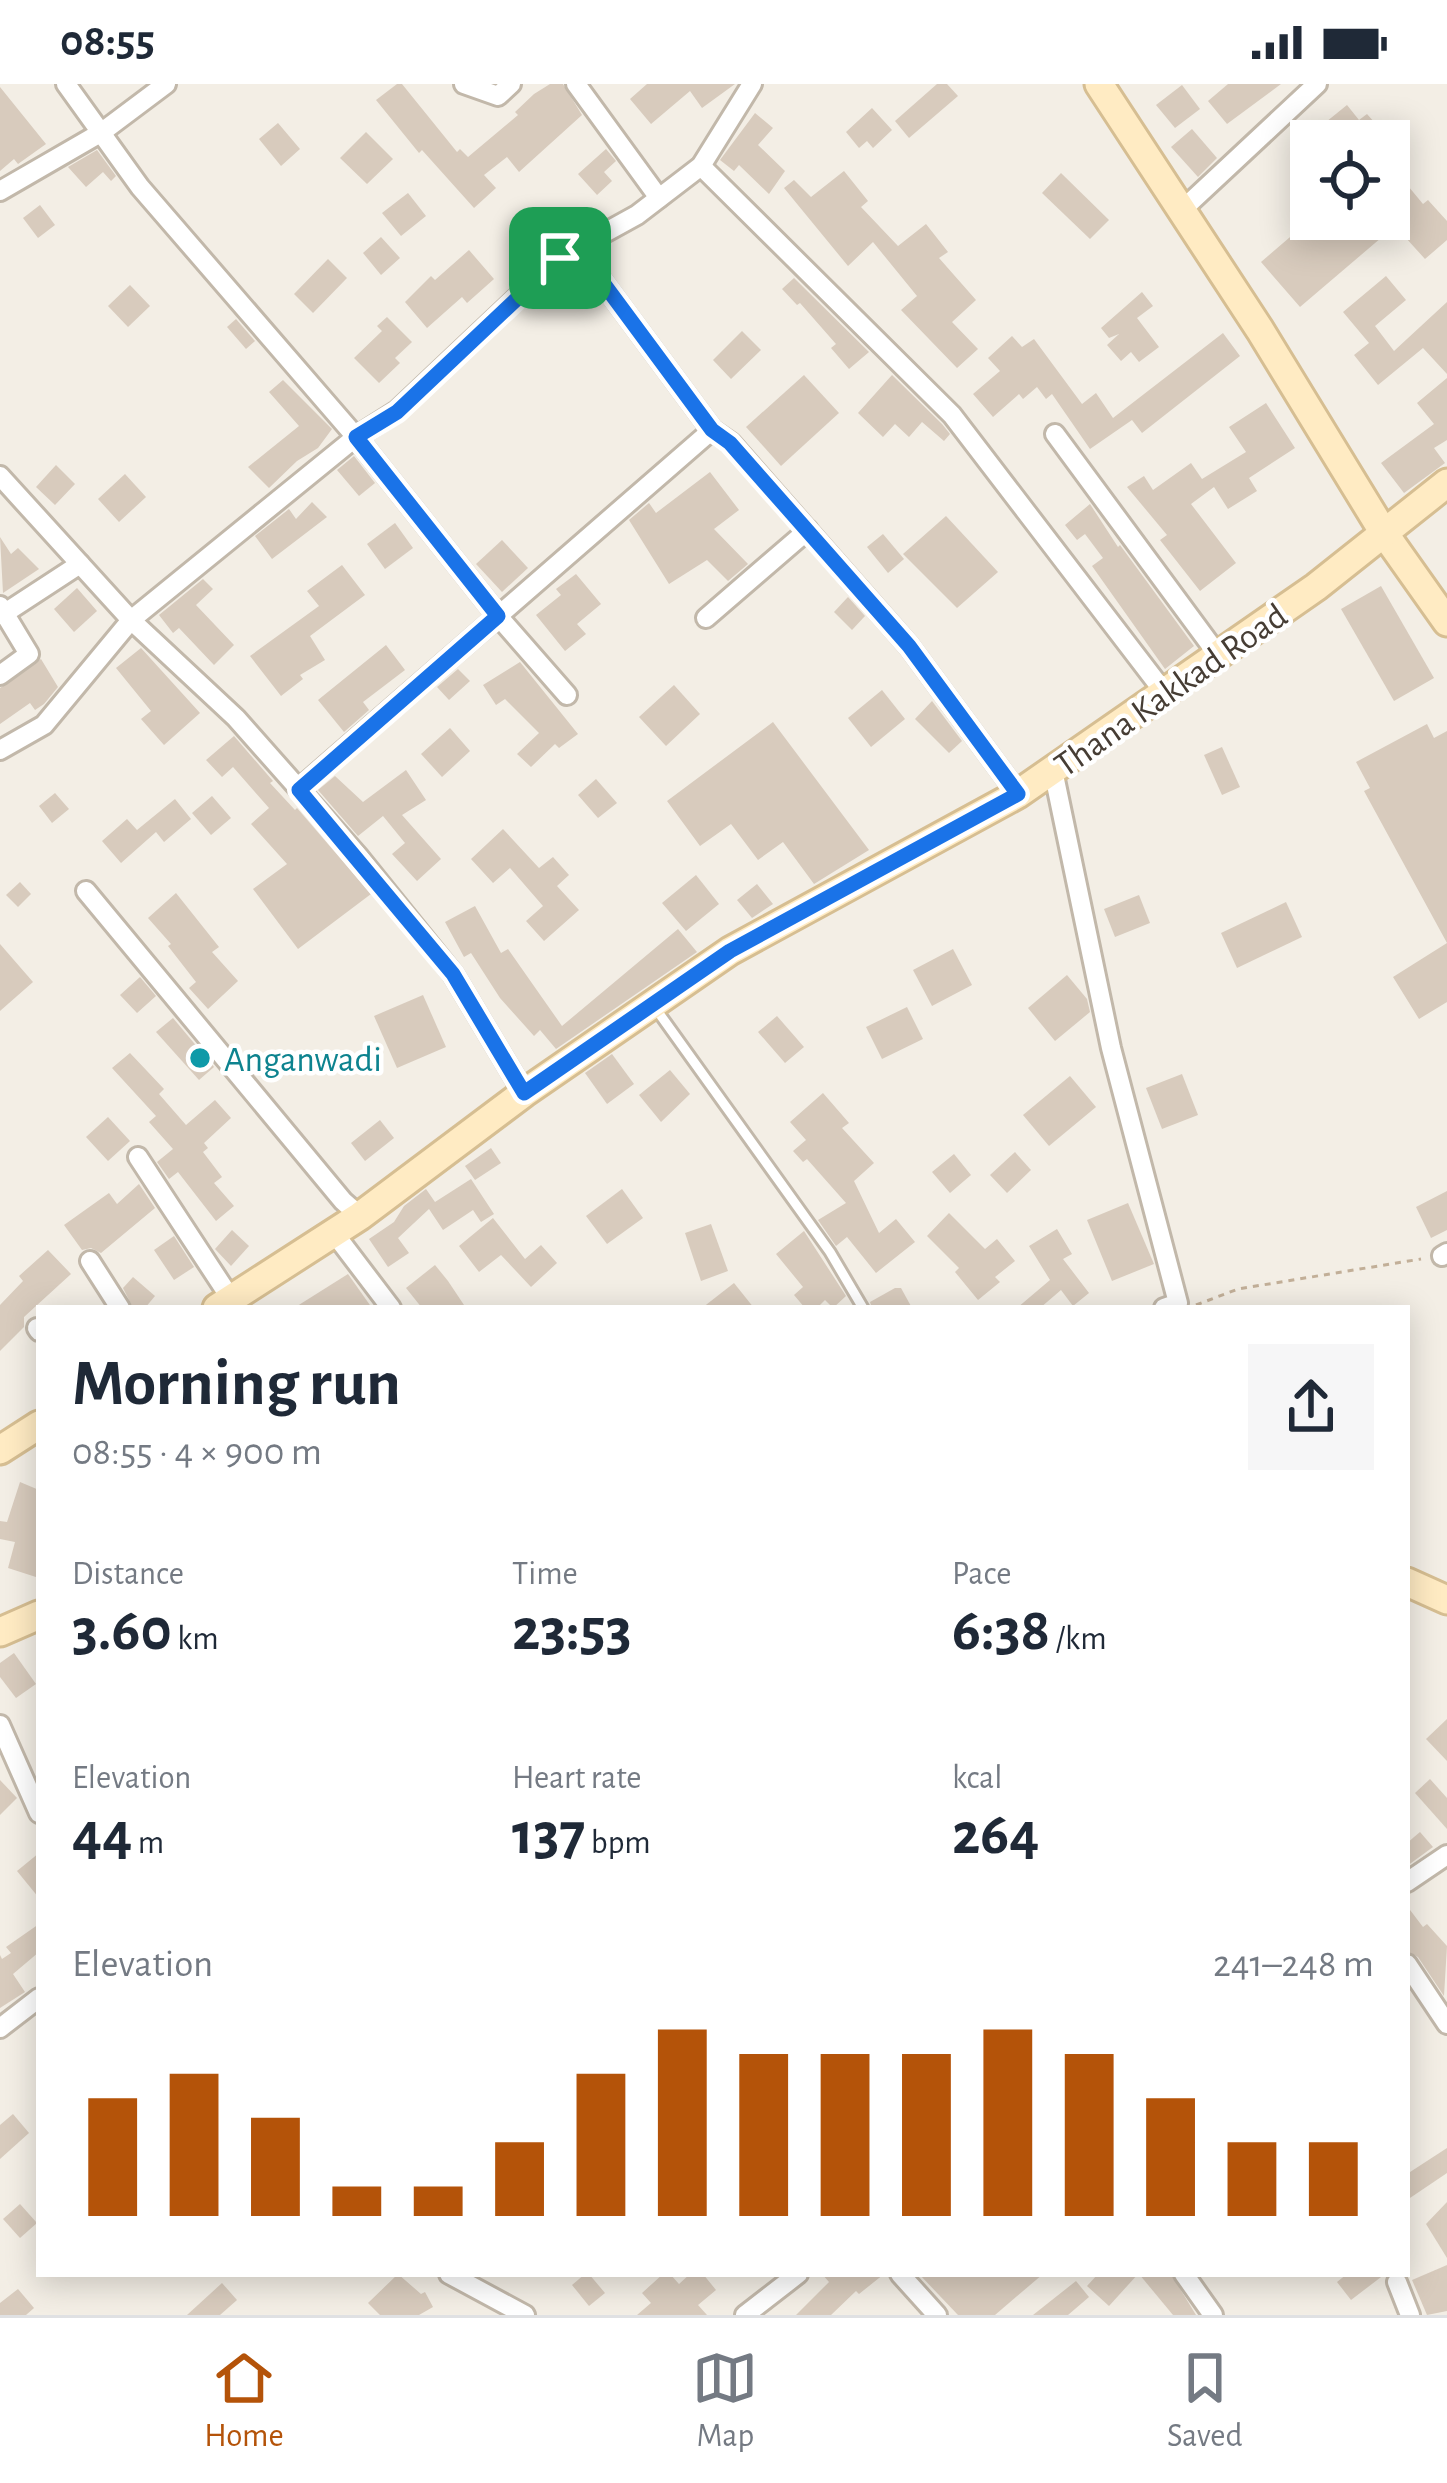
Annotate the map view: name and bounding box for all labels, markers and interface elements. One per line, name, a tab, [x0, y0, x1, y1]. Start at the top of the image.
text: 08:55	[60, 19, 155, 64]
map controls	[1290, 120, 1410, 240]
button: locate	[1290, 120, 1410, 240]
pin	[509, 207, 611, 309]
icon: arrive	[527, 225, 593, 291]
street label: Thana Kakkad Road	[1048, 597, 1294, 784]
place label: Anganwadi	[224, 1042, 382, 1078]
marker: Anganwadi	[187, 1045, 213, 1071]
button: share	[1248, 1344, 1374, 1470]
text: Morning run	[72, 1351, 401, 1417]
text: 08:55 · 4 × 900 m	[72, 1433, 322, 1472]
text: Distance	[72, 1558, 184, 1591]
text: Time	[512, 1558, 578, 1591]
text: Pace	[952, 1558, 1011, 1591]
text: 3.60	[72, 1601, 172, 1661]
text: 23:53	[512, 1601, 632, 1661]
text: 6:38	[952, 1601, 1050, 1661]
text: km	[172, 1623, 219, 1656]
text: /km	[1050, 1623, 1107, 1656]
text: Elevation	[72, 1762, 191, 1795]
text: Heart rate	[512, 1762, 642, 1795]
text: kcal	[952, 1762, 1002, 1795]
text: 44	[72, 1805, 132, 1865]
text: 137	[512, 1805, 585, 1865]
text: 264	[952, 1805, 1039, 1865]
text: m	[132, 1827, 164, 1860]
text: bpm	[585, 1827, 651, 1860]
text: Elevation	[72, 1945, 213, 1984]
text: 241–248 m	[1213, 1945, 1374, 1984]
tab: Home	[204, 2345, 284, 2457]
tab: Map	[692, 2345, 758, 2457]
tab: Saved	[1167, 2345, 1243, 2457]

